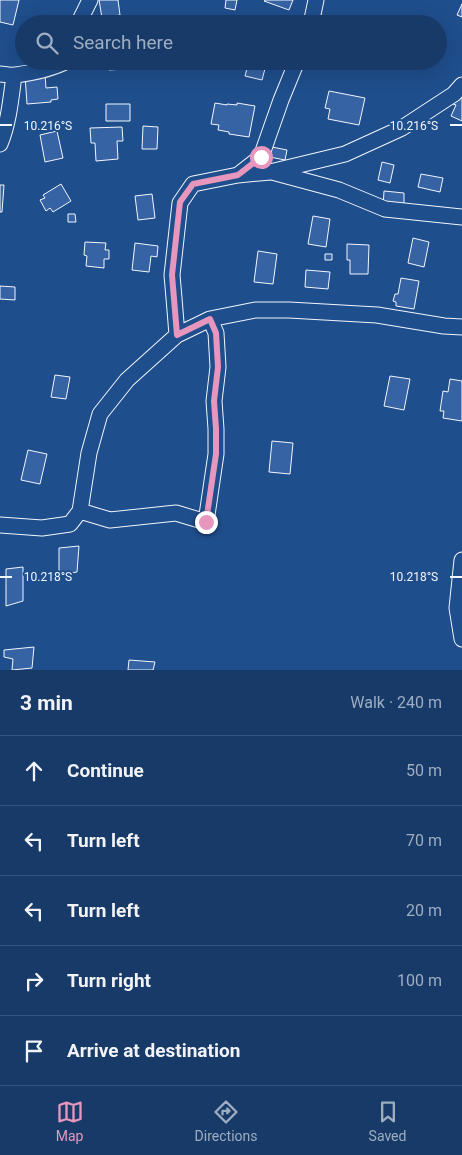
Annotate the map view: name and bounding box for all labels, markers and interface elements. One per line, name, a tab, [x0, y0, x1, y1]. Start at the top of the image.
search box	[15, 15, 447, 70]
icon: search	[33, 29, 61, 57]
text: Search here	[73, 31, 173, 54]
text: 10.216°S	[24, 119, 72, 133]
text: 10.216°S	[390, 119, 438, 133]
route start	[250, 146, 273, 169]
route end	[195, 511, 218, 534]
text: 10.218°S	[24, 570, 72, 584]
text: 10.218°S	[390, 570, 438, 584]
text: 3 min	[20, 691, 73, 715]
text: Walk · 240 m	[350, 693, 442, 712]
icon: ahead	[20, 757, 48, 785]
text: Continue	[67, 759, 144, 782]
text: 50 m	[406, 761, 442, 780]
icon: left	[20, 827, 48, 855]
text: Turn left	[67, 829, 140, 852]
text: 70 m	[406, 831, 442, 850]
icon: left	[20, 897, 48, 925]
text: Turn left	[67, 899, 140, 922]
text: 20 m	[406, 901, 442, 920]
icon: right	[20, 967, 48, 995]
text: Turn right	[67, 969, 151, 992]
text: 100 m	[397, 971, 442, 990]
icon: arrive	[20, 1037, 48, 1065]
text: Arrive at destination	[67, 1039, 240, 1062]
tab: Map	[56, 1098, 84, 1144]
tab: Directions	[195, 1098, 258, 1144]
tab: Saved	[369, 1098, 406, 1144]

